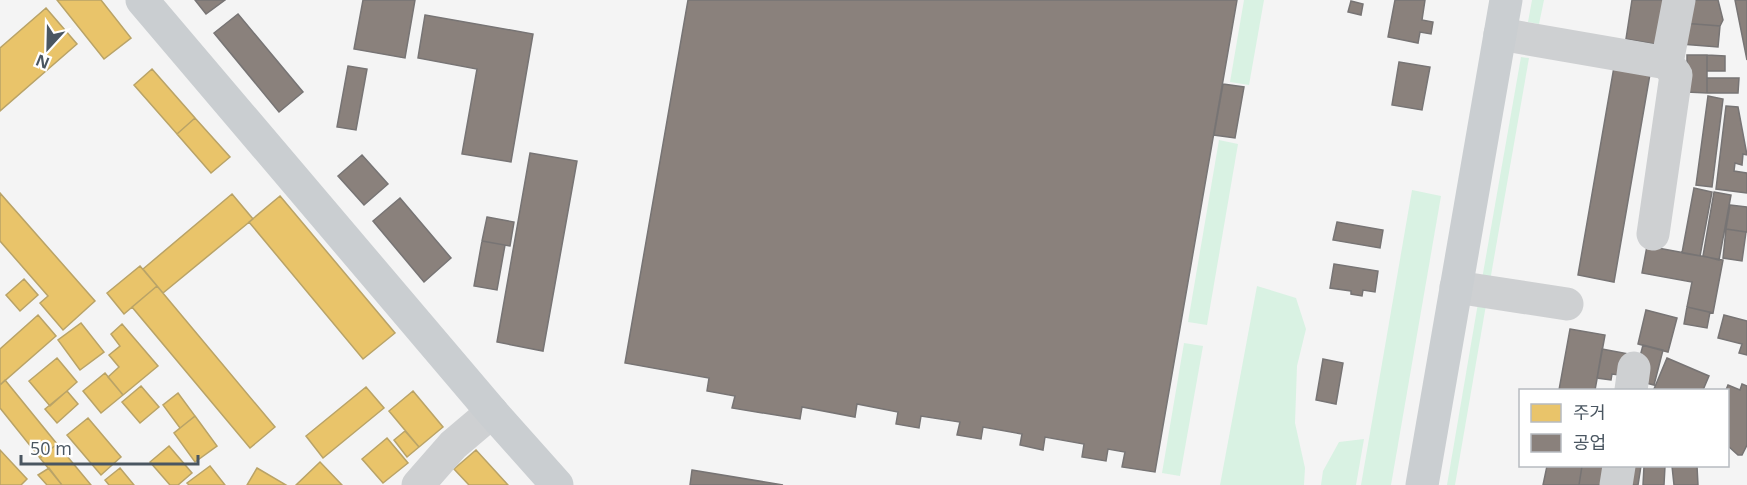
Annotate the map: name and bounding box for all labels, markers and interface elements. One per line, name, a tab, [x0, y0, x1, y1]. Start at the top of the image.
north arrow	[18, 18, 78, 78]
text: N	[32, 49, 53, 75]
legend	[1519, 389, 1729, 467]
text: 주거	[1573, 400, 1606, 424]
scale bar	[21, 428, 198, 466]
text: 공업	[1573, 430, 1606, 454]
text: 50 m	[30, 436, 72, 460]

